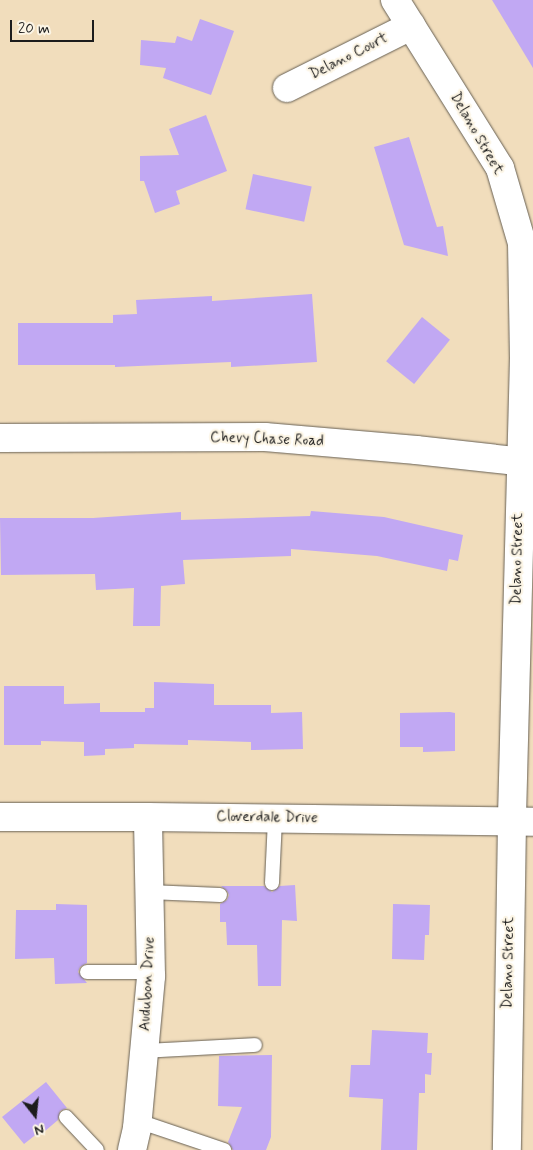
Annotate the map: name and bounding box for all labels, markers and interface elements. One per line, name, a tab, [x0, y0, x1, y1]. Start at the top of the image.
scale bar	[12, 10, 96, 42]
text: 20 m	[18, 19, 50, 39]
street label: Delano Court	[307, 30, 391, 84]
street label: Delano Street	[445, 90, 507, 178]
street label: Chevy Chase Road	[209, 429, 325, 451]
street label: Delano Street	[508, 513, 528, 605]
street label: Cloverdale Drive	[216, 808, 318, 828]
street label: Delano Street	[499, 917, 519, 1009]
street label: Audubon Drive	[137, 936, 159, 1032]
north arrow	[10, 1090, 60, 1140]
text: N	[32, 1119, 46, 1139]

